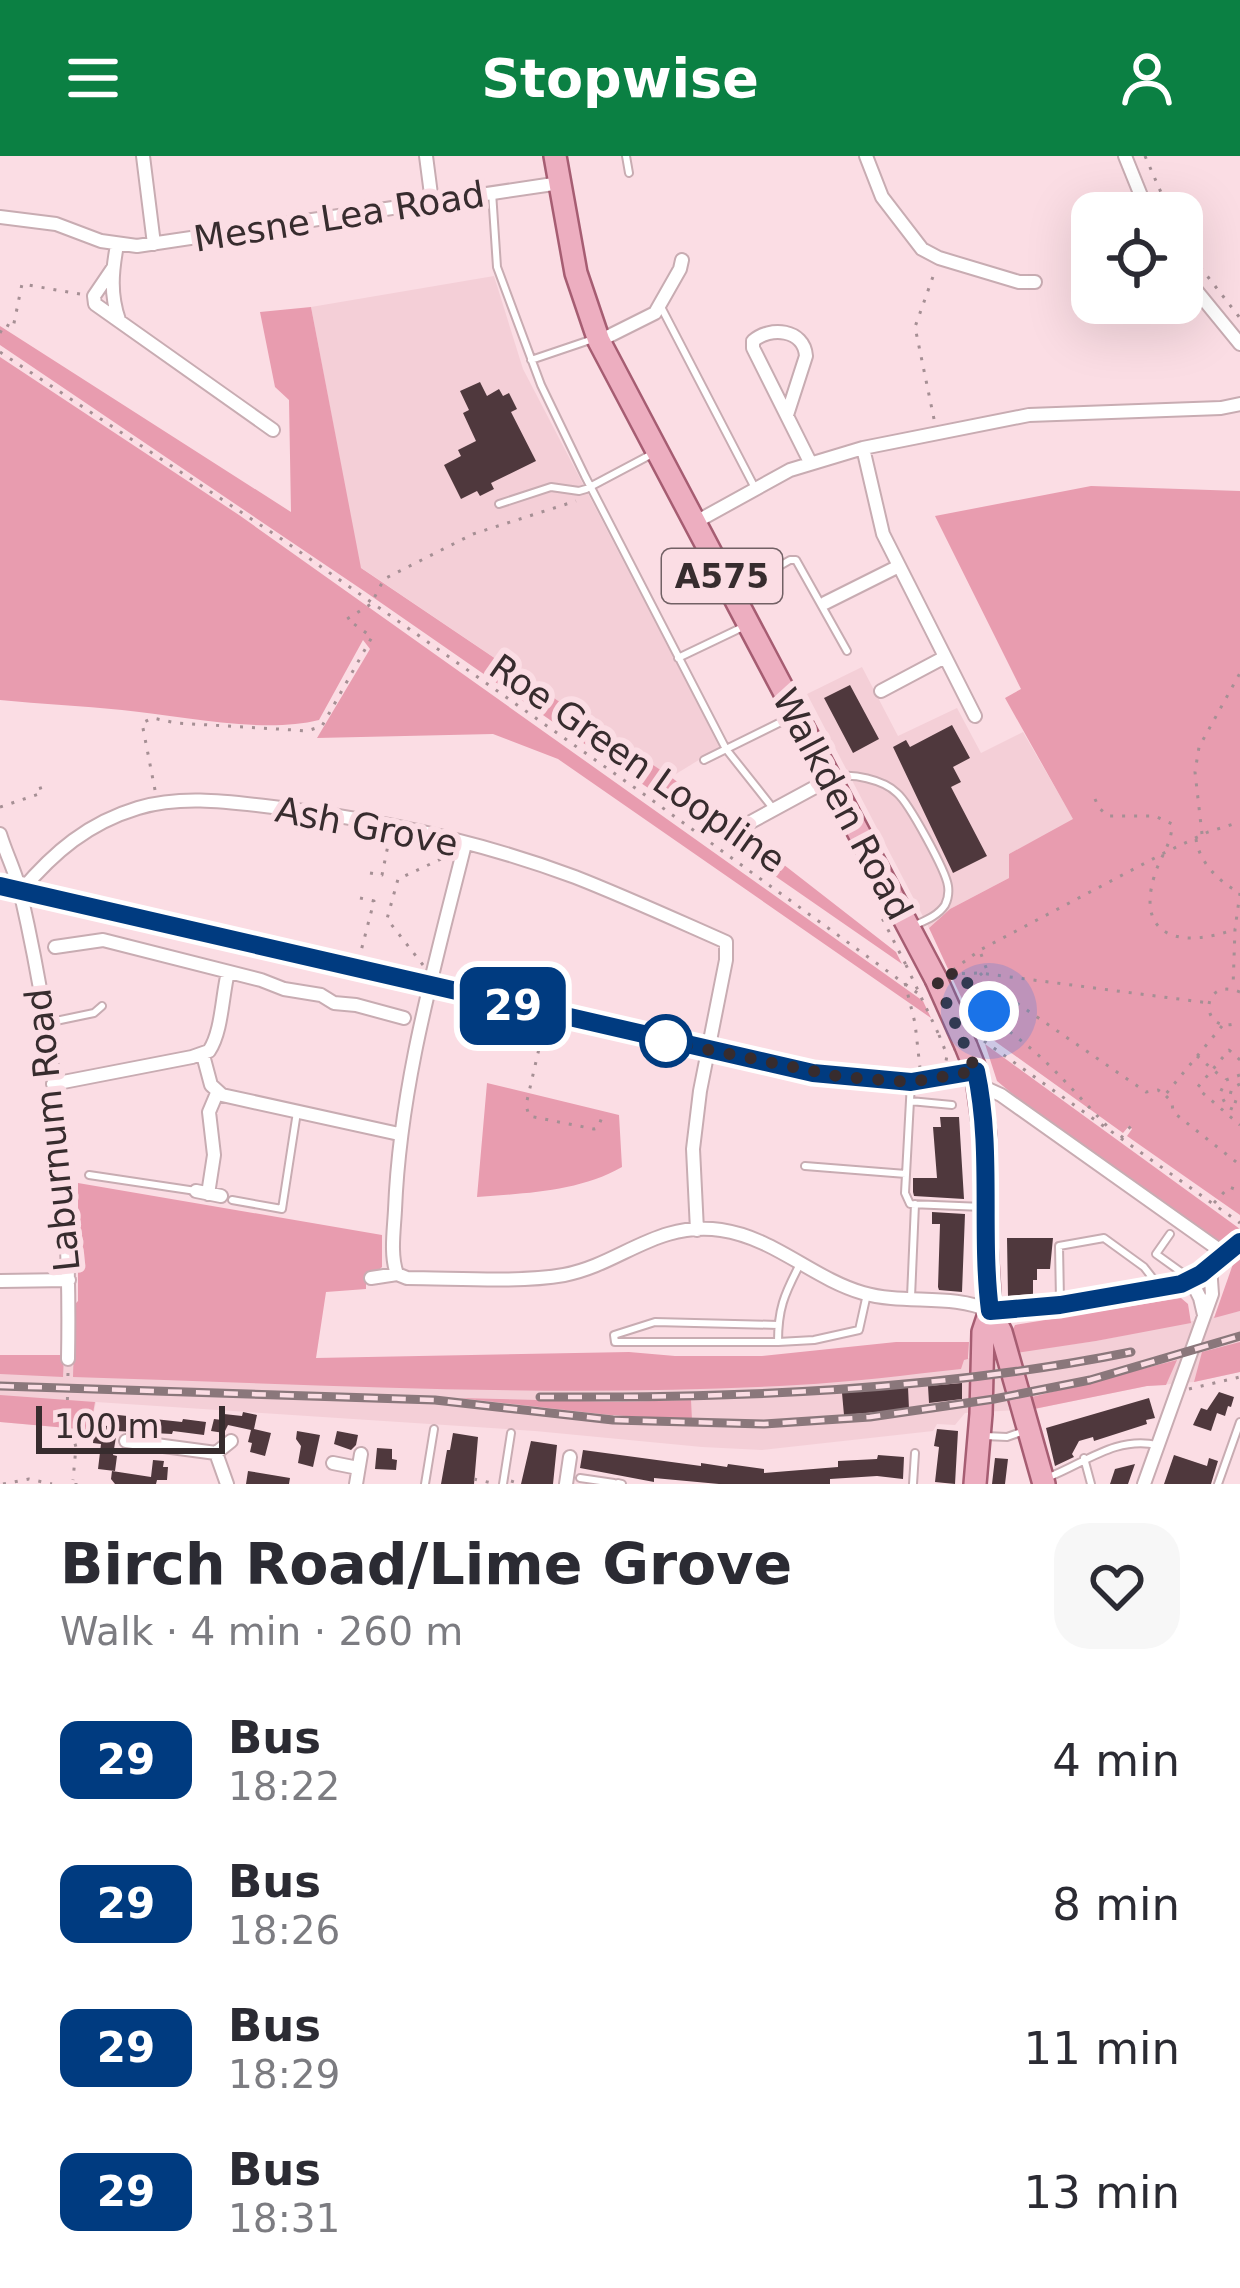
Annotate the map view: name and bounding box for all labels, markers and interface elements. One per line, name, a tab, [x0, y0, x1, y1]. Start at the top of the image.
icon: menu	[60, 45, 126, 111]
icon: person	[1114, 45, 1180, 111]
text: Stopwise	[481, 47, 759, 110]
street label: Mesne Lea Road	[191, 173, 487, 260]
map controls	[1071, 192, 1203, 324]
button: locate	[1071, 192, 1203, 324]
road number: A575	[662, 549, 782, 603]
street label: Roe Green Loopline	[482, 646, 793, 881]
street label: Walkden Road	[764, 682, 921, 927]
street label: Ash Grove	[272, 789, 462, 864]
line badge: 29	[459, 967, 567, 1045]
text: 29	[484, 981, 542, 1030]
your location	[959, 981, 1019, 1041]
street label: Laburnum Road	[17, 986, 88, 1274]
unlabelled marker	[641, 1016, 691, 1066]
scale bar	[36, 1400, 225, 1453]
text: 100 m	[54, 1407, 160, 1446]
button: heart	[1054, 1523, 1180, 1649]
text: Birch Road/Lime Grove	[60, 1531, 792, 1597]
text: Walk · 4 min · 260 m	[60, 1609, 463, 1654]
text: Bus	[228, 1711, 321, 1764]
text: 4 min	[1052, 1734, 1180, 1787]
text: 29	[97, 1735, 155, 1784]
text: 18:22	[228, 1764, 340, 1809]
text: Bus	[228, 1855, 321, 1908]
text: 8 min	[1052, 1878, 1180, 1931]
text: 29	[97, 1879, 155, 1928]
text: 18:26	[228, 1908, 340, 1953]
text: Bus	[228, 1999, 321, 2052]
text: 11 min	[1024, 2022, 1180, 2075]
text: 29	[97, 2023, 155, 2072]
text: 18:29	[228, 2052, 340, 2097]
text: Bus	[228, 2143, 321, 2196]
text: 13 min	[1024, 2166, 1180, 2219]
text: 29	[97, 2167, 155, 2216]
text: 18:31	[228, 2196, 340, 2241]

